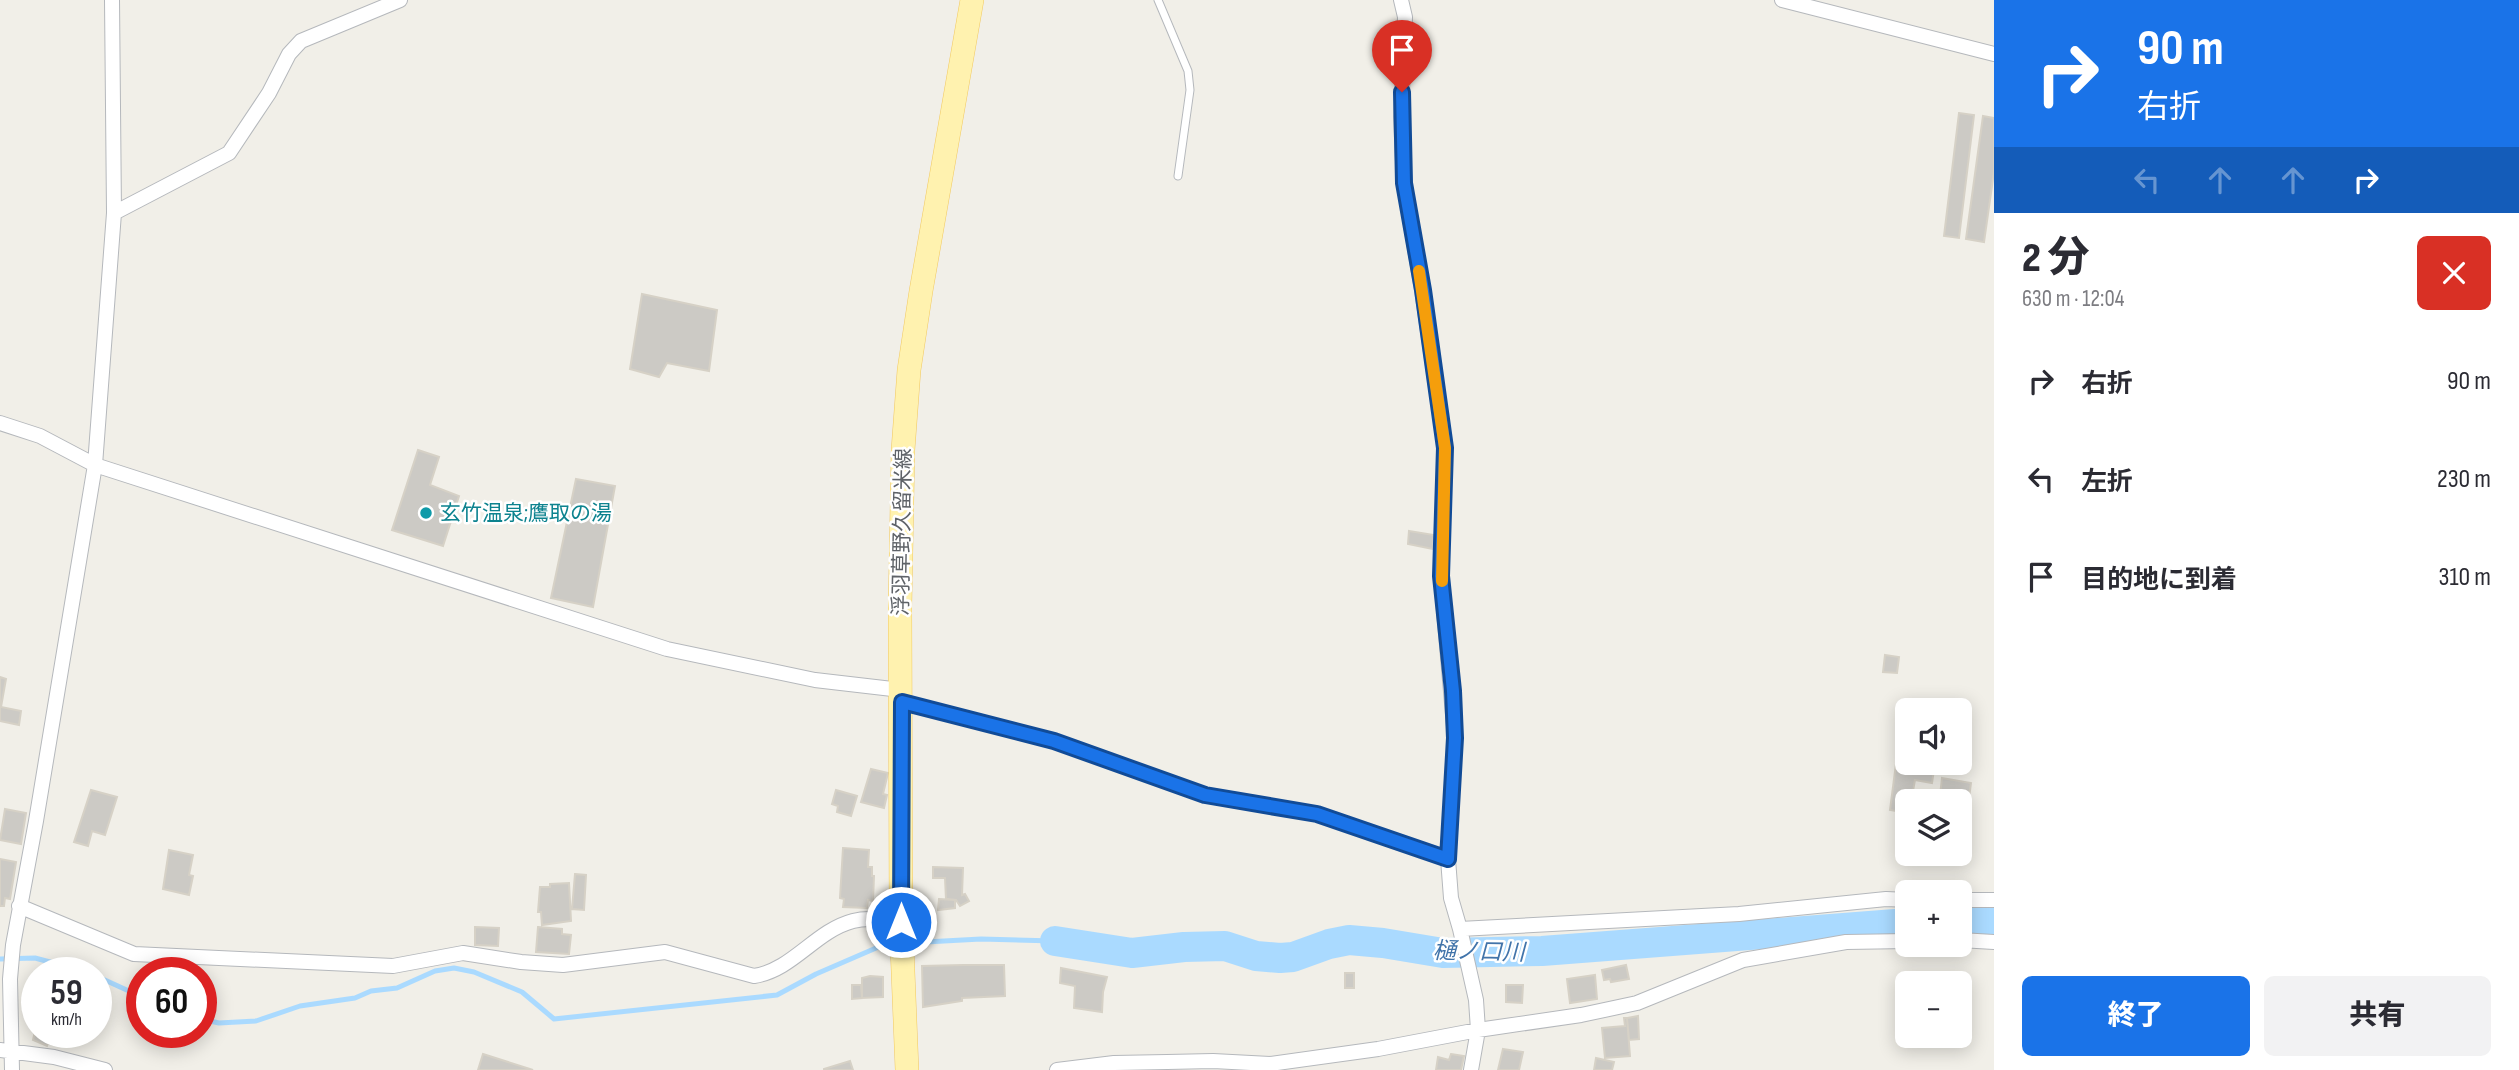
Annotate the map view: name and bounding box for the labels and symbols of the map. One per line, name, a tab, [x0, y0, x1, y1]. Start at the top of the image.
pin	[1372, 20, 1432, 92]
street label: 浮羽草野久留米線	[889, 448, 916, 616]
place label: 玄竹温泉;鷹取の湯	[440, 501, 612, 526]
marker: 玄竹温泉;鷹取の湯	[418, 505, 434, 521]
position arrow	[864, 885, 938, 959]
water label: 樋ノ口川	[1433, 937, 1528, 967]
speed limit sign: 60	[126, 957, 217, 1048]

